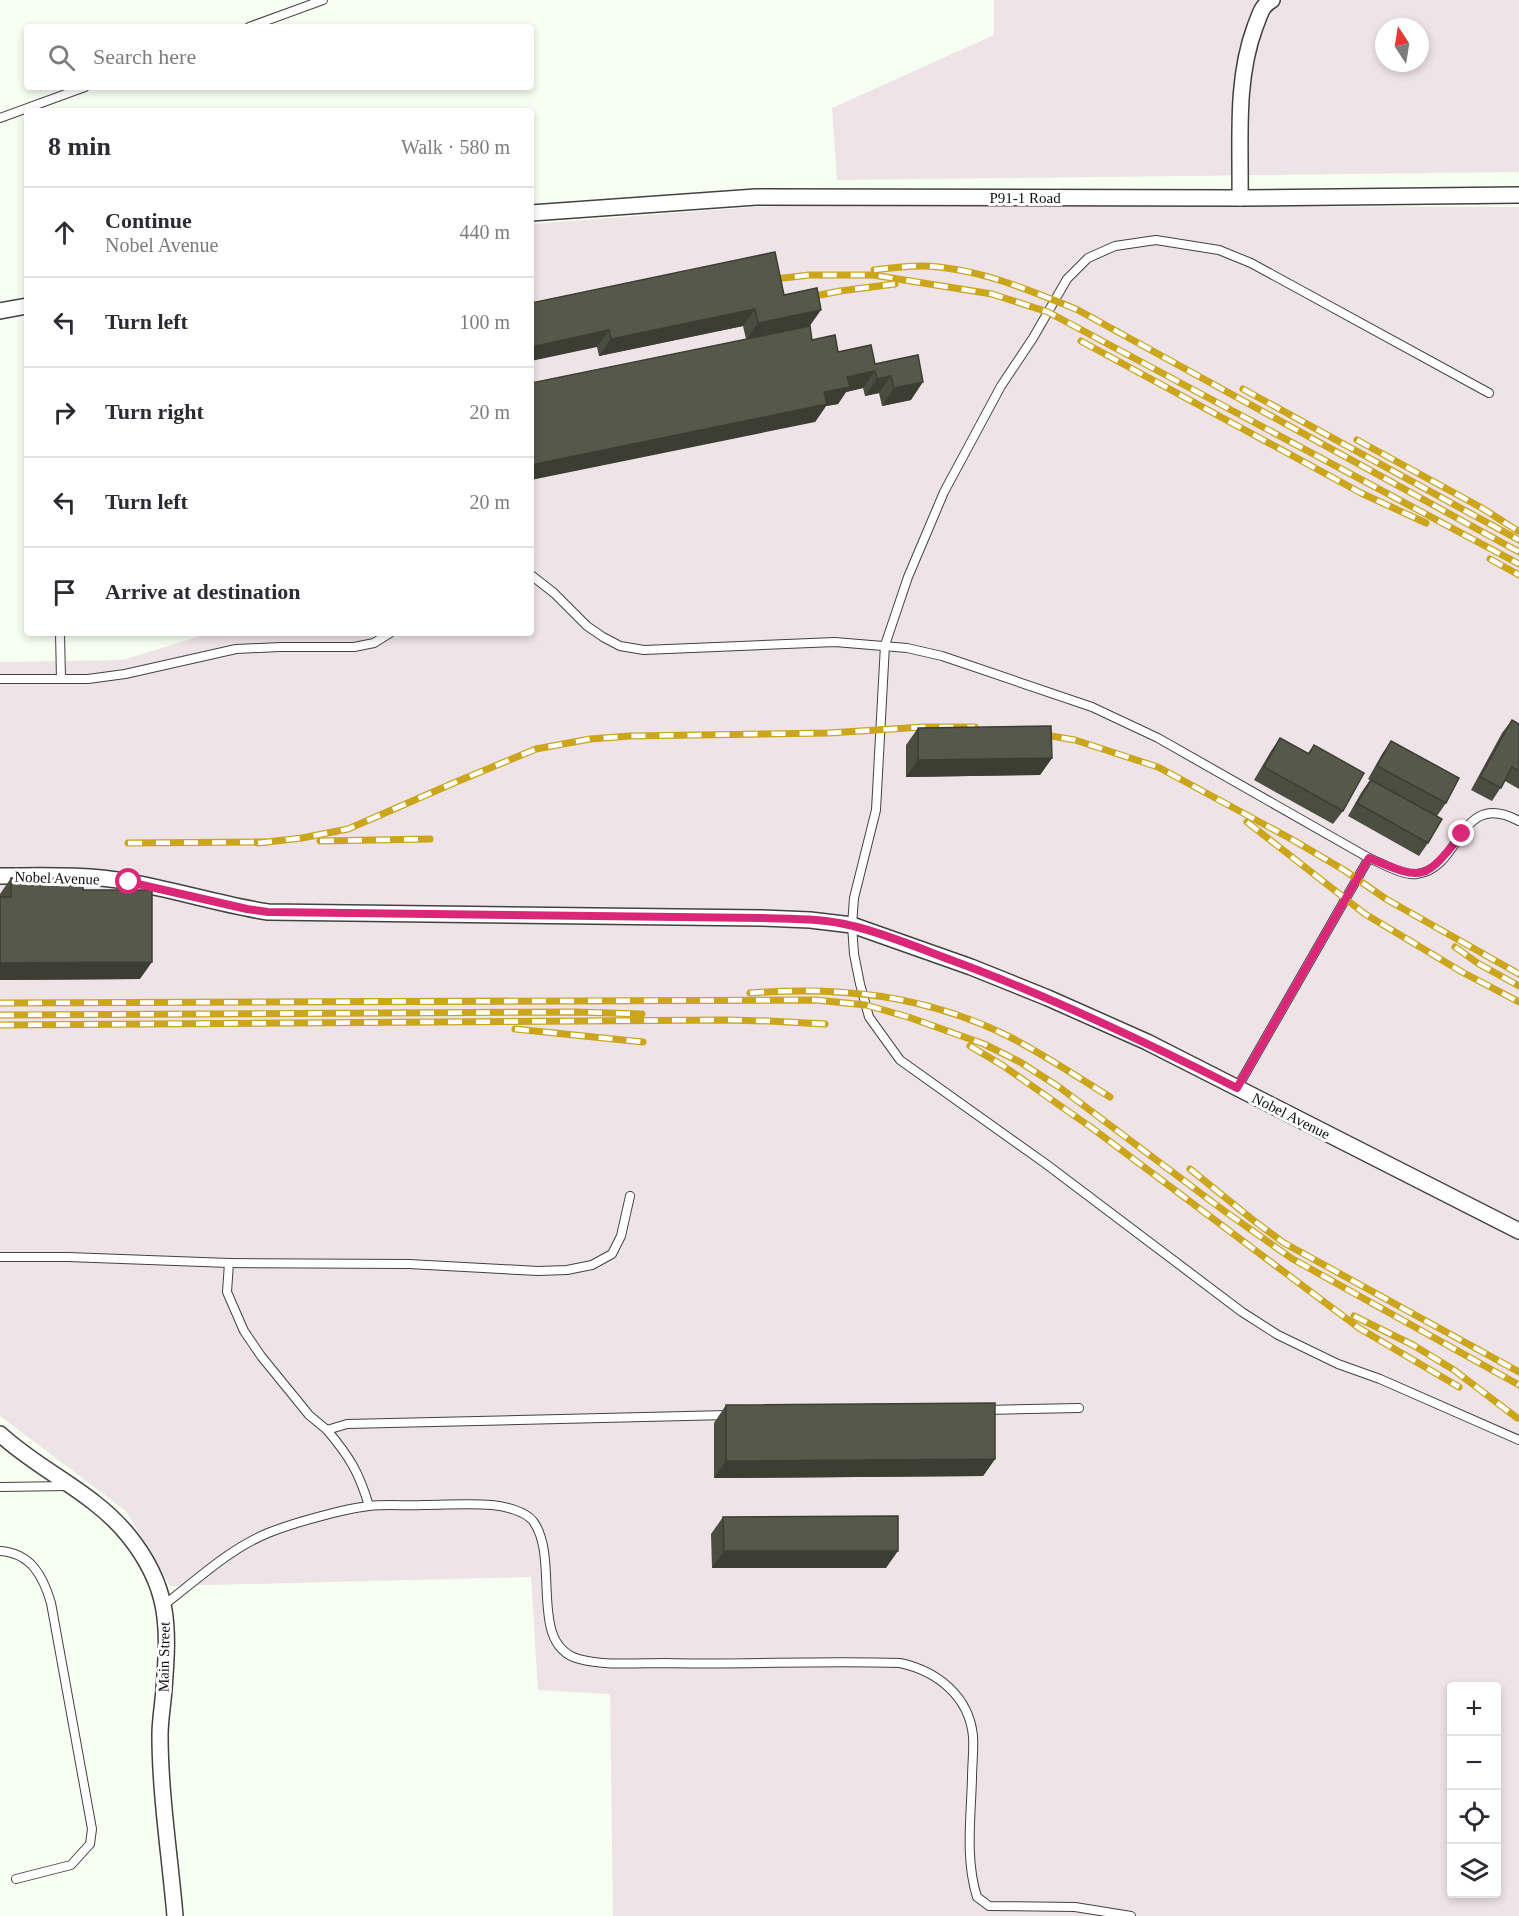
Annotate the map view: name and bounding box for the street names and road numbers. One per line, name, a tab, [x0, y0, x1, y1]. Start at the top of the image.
street label: P91-1 Road	[989, 190, 1061, 206]
street label: Nobel Avenue	[14, 869, 100, 887]
street label: Nobel Avenue	[1249, 1090, 1333, 1143]
street label: Main Street	[155, 1621, 173, 1692]

